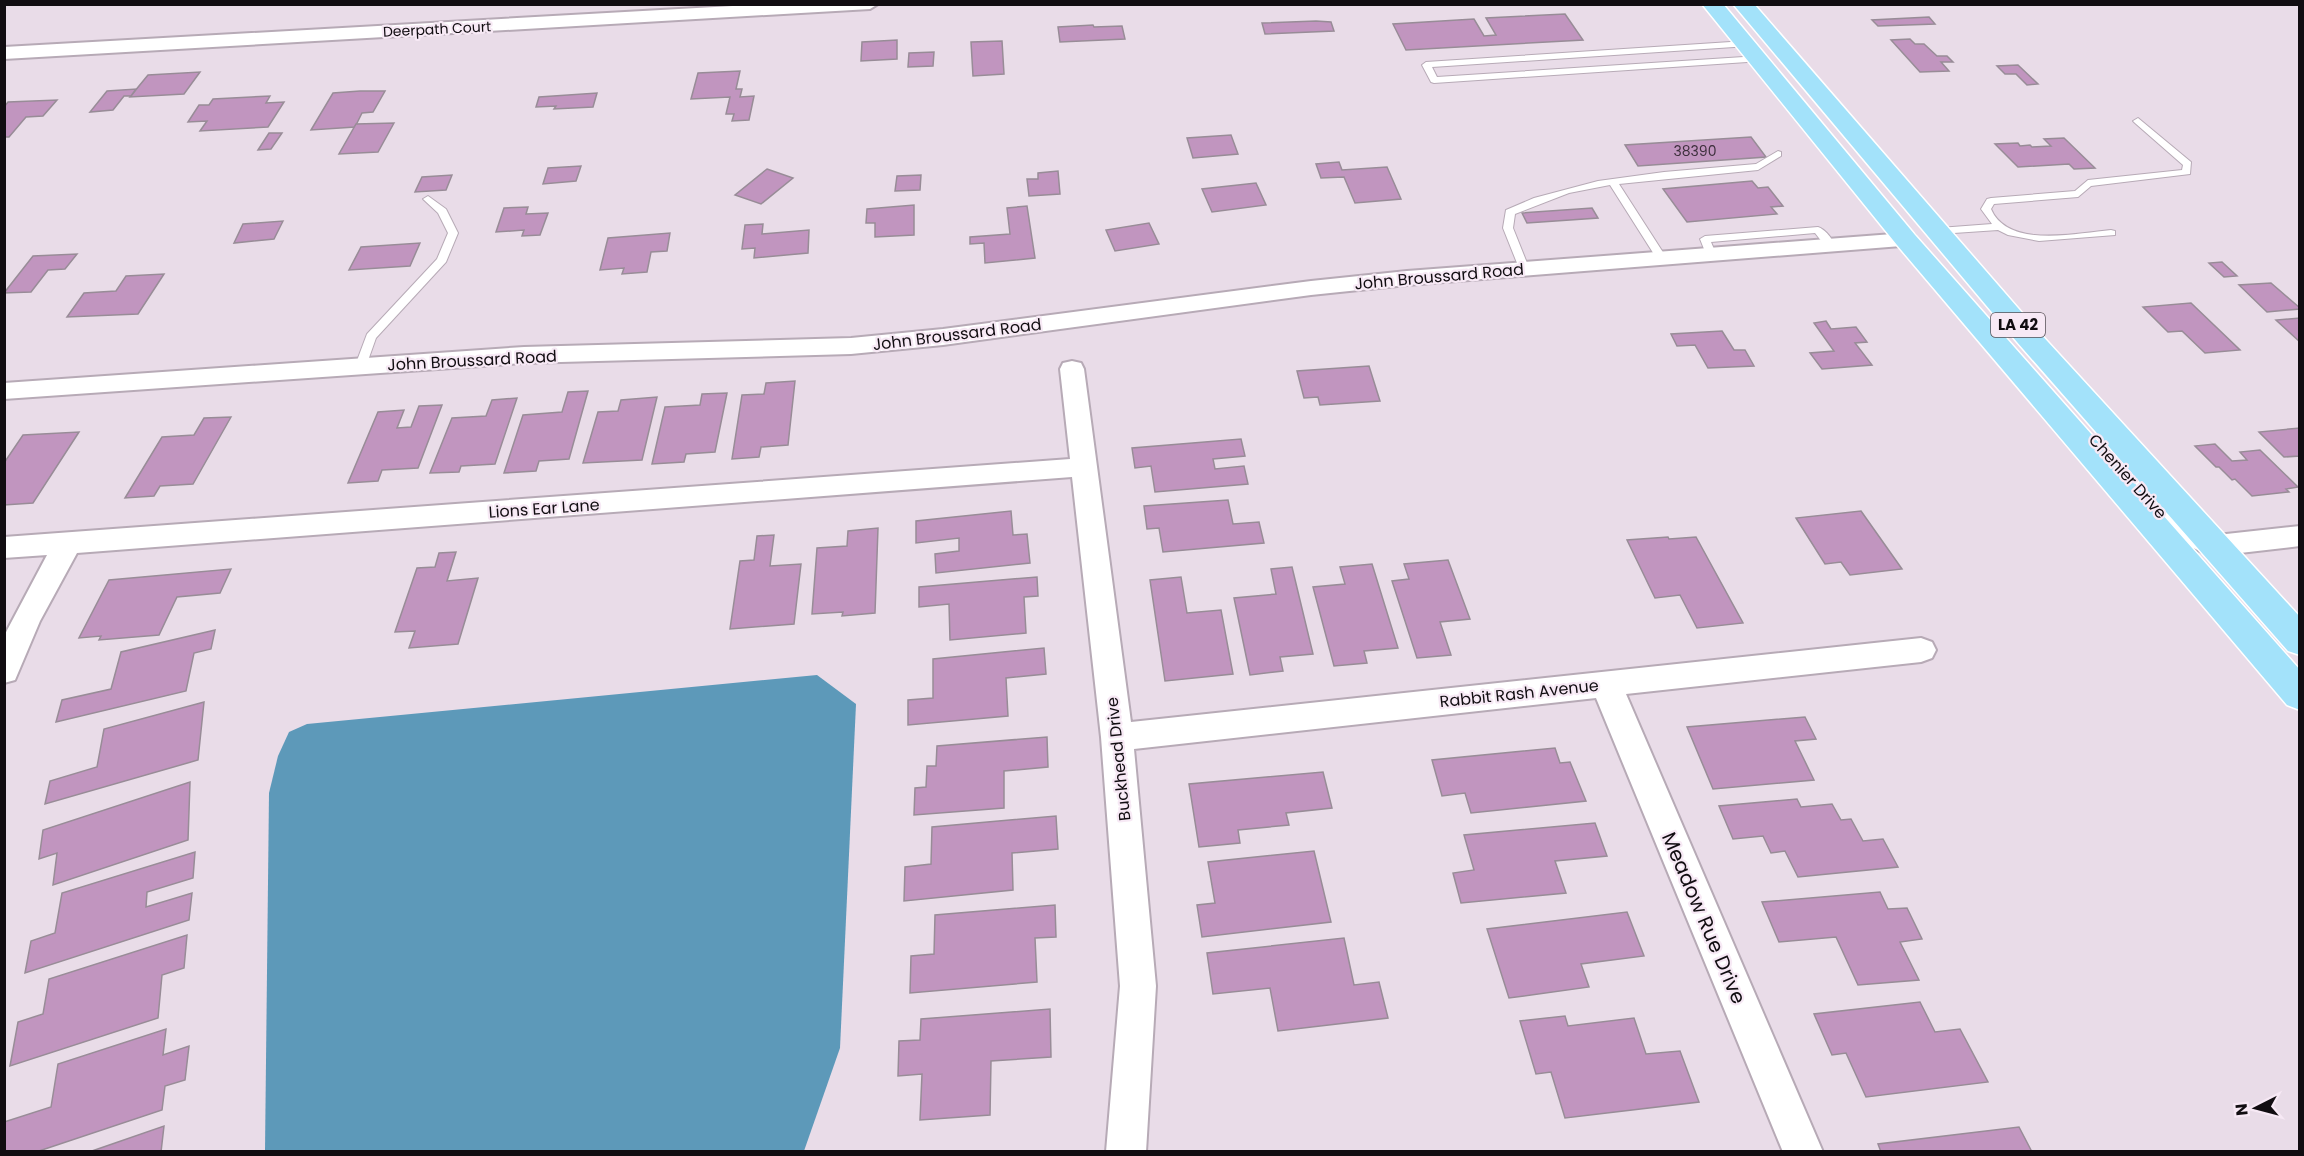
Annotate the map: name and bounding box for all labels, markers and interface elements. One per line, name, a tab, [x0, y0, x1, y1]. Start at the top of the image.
street label: Deerpath Court	[382, 16, 492, 42]
house number: 38390	[1674, 141, 1716, 161]
street label: John Broussard Road	[1353, 258, 1525, 295]
street label: John Broussard Road	[871, 313, 1043, 356]
road number: LA 42	[1991, 313, 2045, 337]
street label: John Broussard Road	[387, 345, 557, 376]
street label: Chenier Drive	[2083, 429, 2172, 524]
street label: Lions Ear Lane	[488, 493, 600, 524]
street label: Rabbit Rash Avenue	[1438, 674, 1600, 713]
street label: Buckhead Drive	[1101, 696, 1136, 822]
street label: Meadow Rue Drive	[1655, 828, 1753, 1008]
north arrow	[2226, 1078, 2286, 1138]
text: N	[2230, 1102, 2254, 1117]

